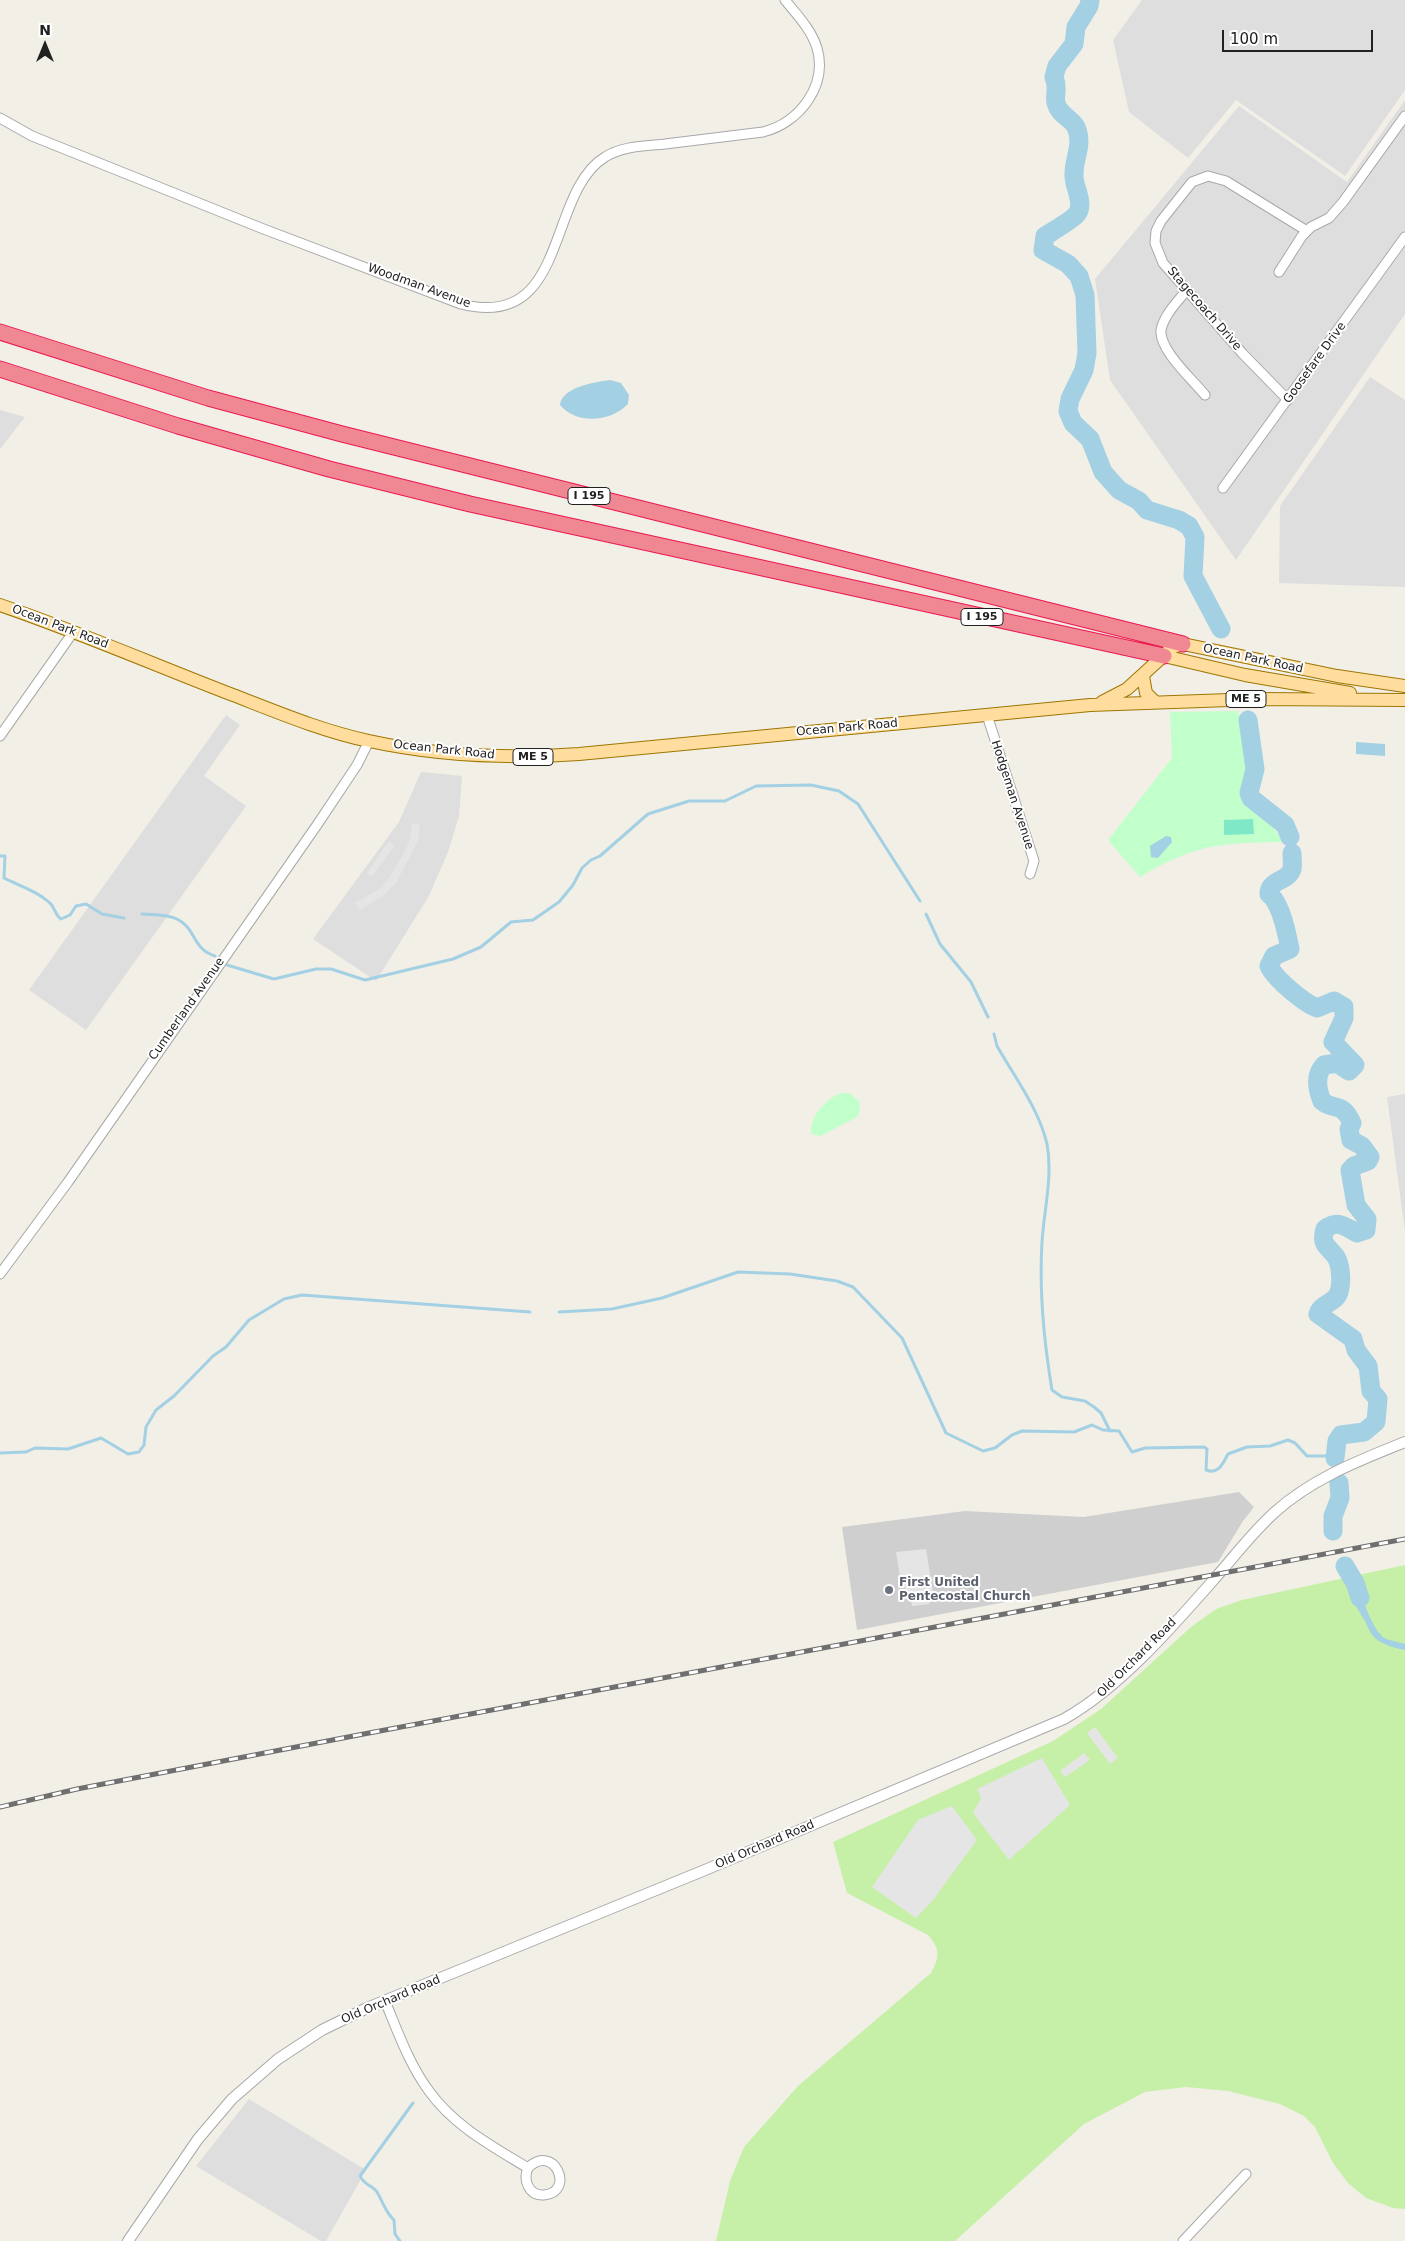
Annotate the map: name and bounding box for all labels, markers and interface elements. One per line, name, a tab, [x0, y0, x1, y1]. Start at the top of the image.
north arrow	[20, 20, 70, 70]
scale bar	[1225, 20, 1376, 52]
text: N	[39, 22, 51, 38]
text: 100 m	[1230, 30, 1278, 48]
street label: Woodman Avenue	[366, 261, 472, 311]
street label: Stagecoach Drive	[1164, 264, 1244, 354]
street label: Goosefare Drive	[1281, 320, 1349, 406]
road number: I 195	[568, 488, 610, 504]
street label: Ocean Park Road	[10, 602, 110, 652]
road number: I 195	[961, 608, 1003, 626]
street label: Ocean Park Road	[1202, 641, 1304, 677]
road number: ME 5	[1226, 691, 1266, 708]
street label: Ocean Park Road	[796, 716, 898, 740]
street label: Ocean Park Road	[392, 738, 496, 762]
street label: Hodgeman Avenue	[988, 739, 1036, 851]
road number: ME 5	[513, 749, 553, 766]
street label: Cumberland Avenue	[146, 955, 228, 1063]
place label: First United Pentecostal Church	[899, 1576, 1030, 1604]
marker: First United Pentecostal Church	[883, 1584, 895, 1596]
street label: Old Orchard Road	[1094, 1615, 1180, 1701]
street label: Old Orchard Road	[713, 1818, 817, 1872]
street label: Old Orchard Road	[339, 1973, 443, 2027]

